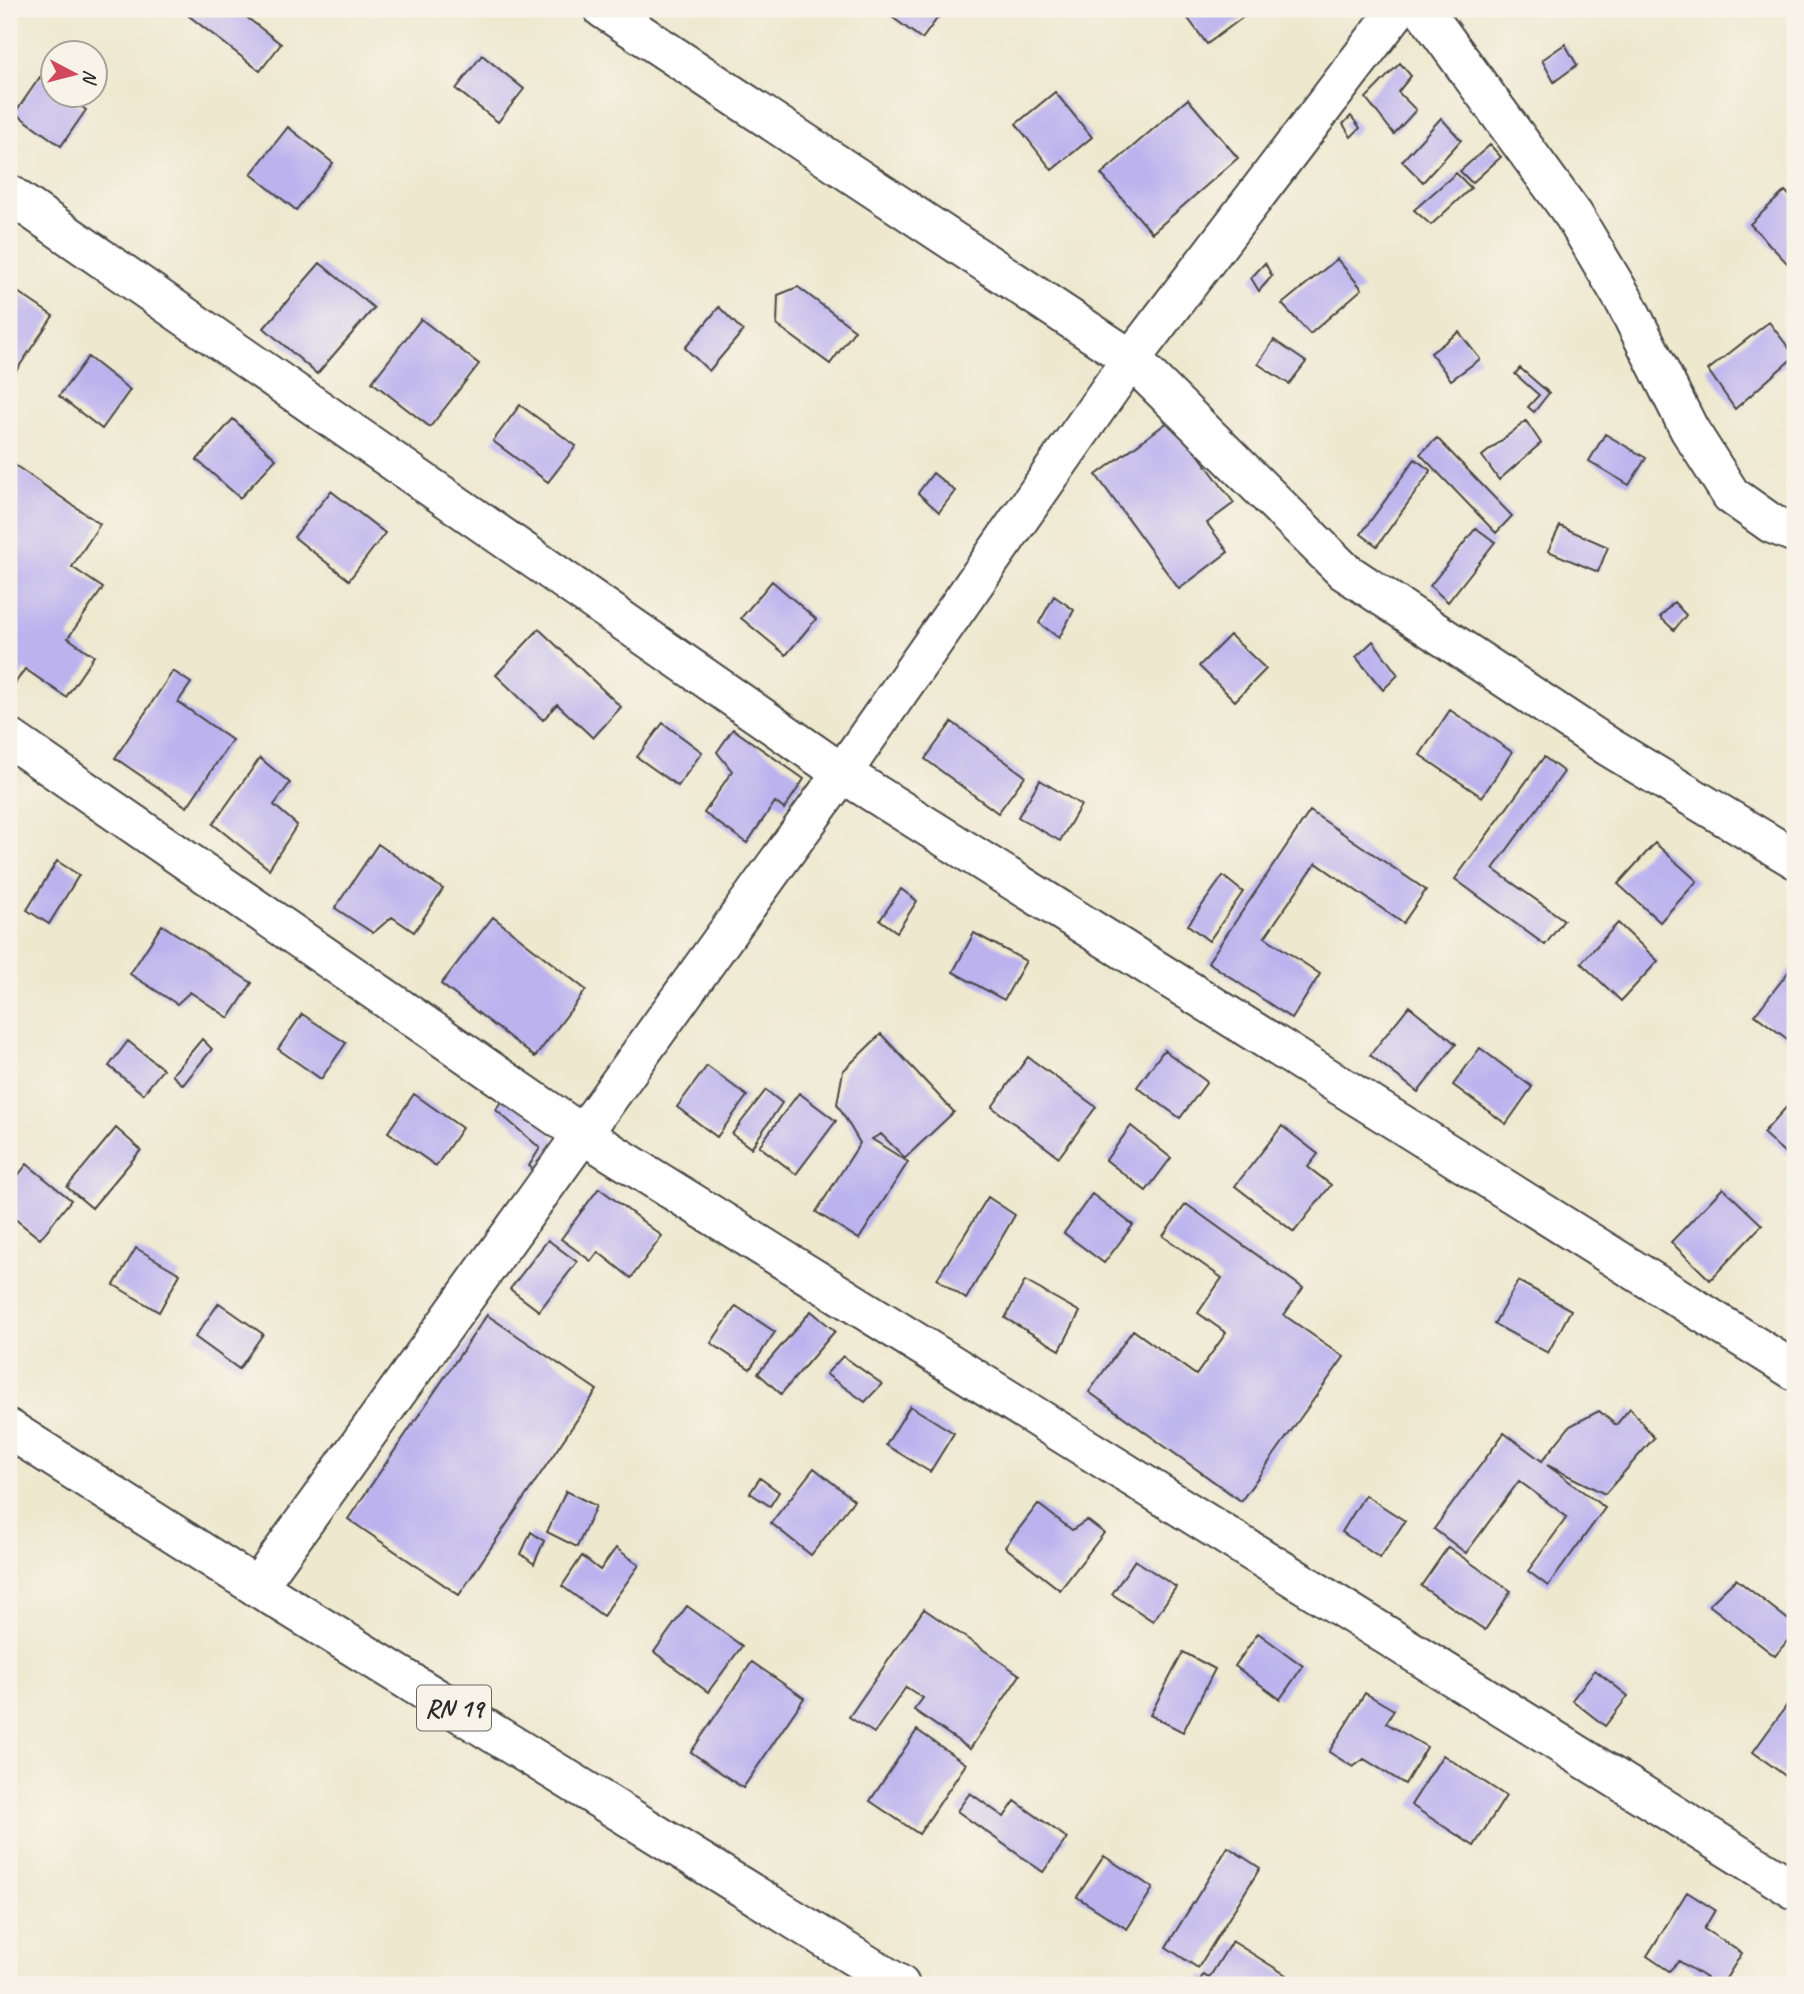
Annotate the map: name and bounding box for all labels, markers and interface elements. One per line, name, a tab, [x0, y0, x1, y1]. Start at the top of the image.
north arrow	[38, 38, 108, 108]
text: N	[77, 69, 103, 86]
road number: RN 19	[417, 1686, 491, 1730]

